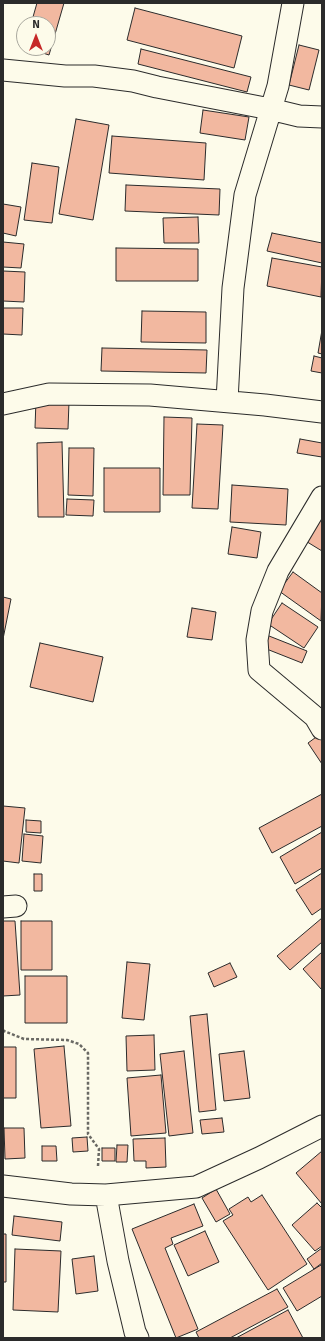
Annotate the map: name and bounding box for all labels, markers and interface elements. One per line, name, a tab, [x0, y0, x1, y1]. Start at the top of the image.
north arrow	[16, 16, 56, 56]
text: N	[32, 18, 40, 31]

